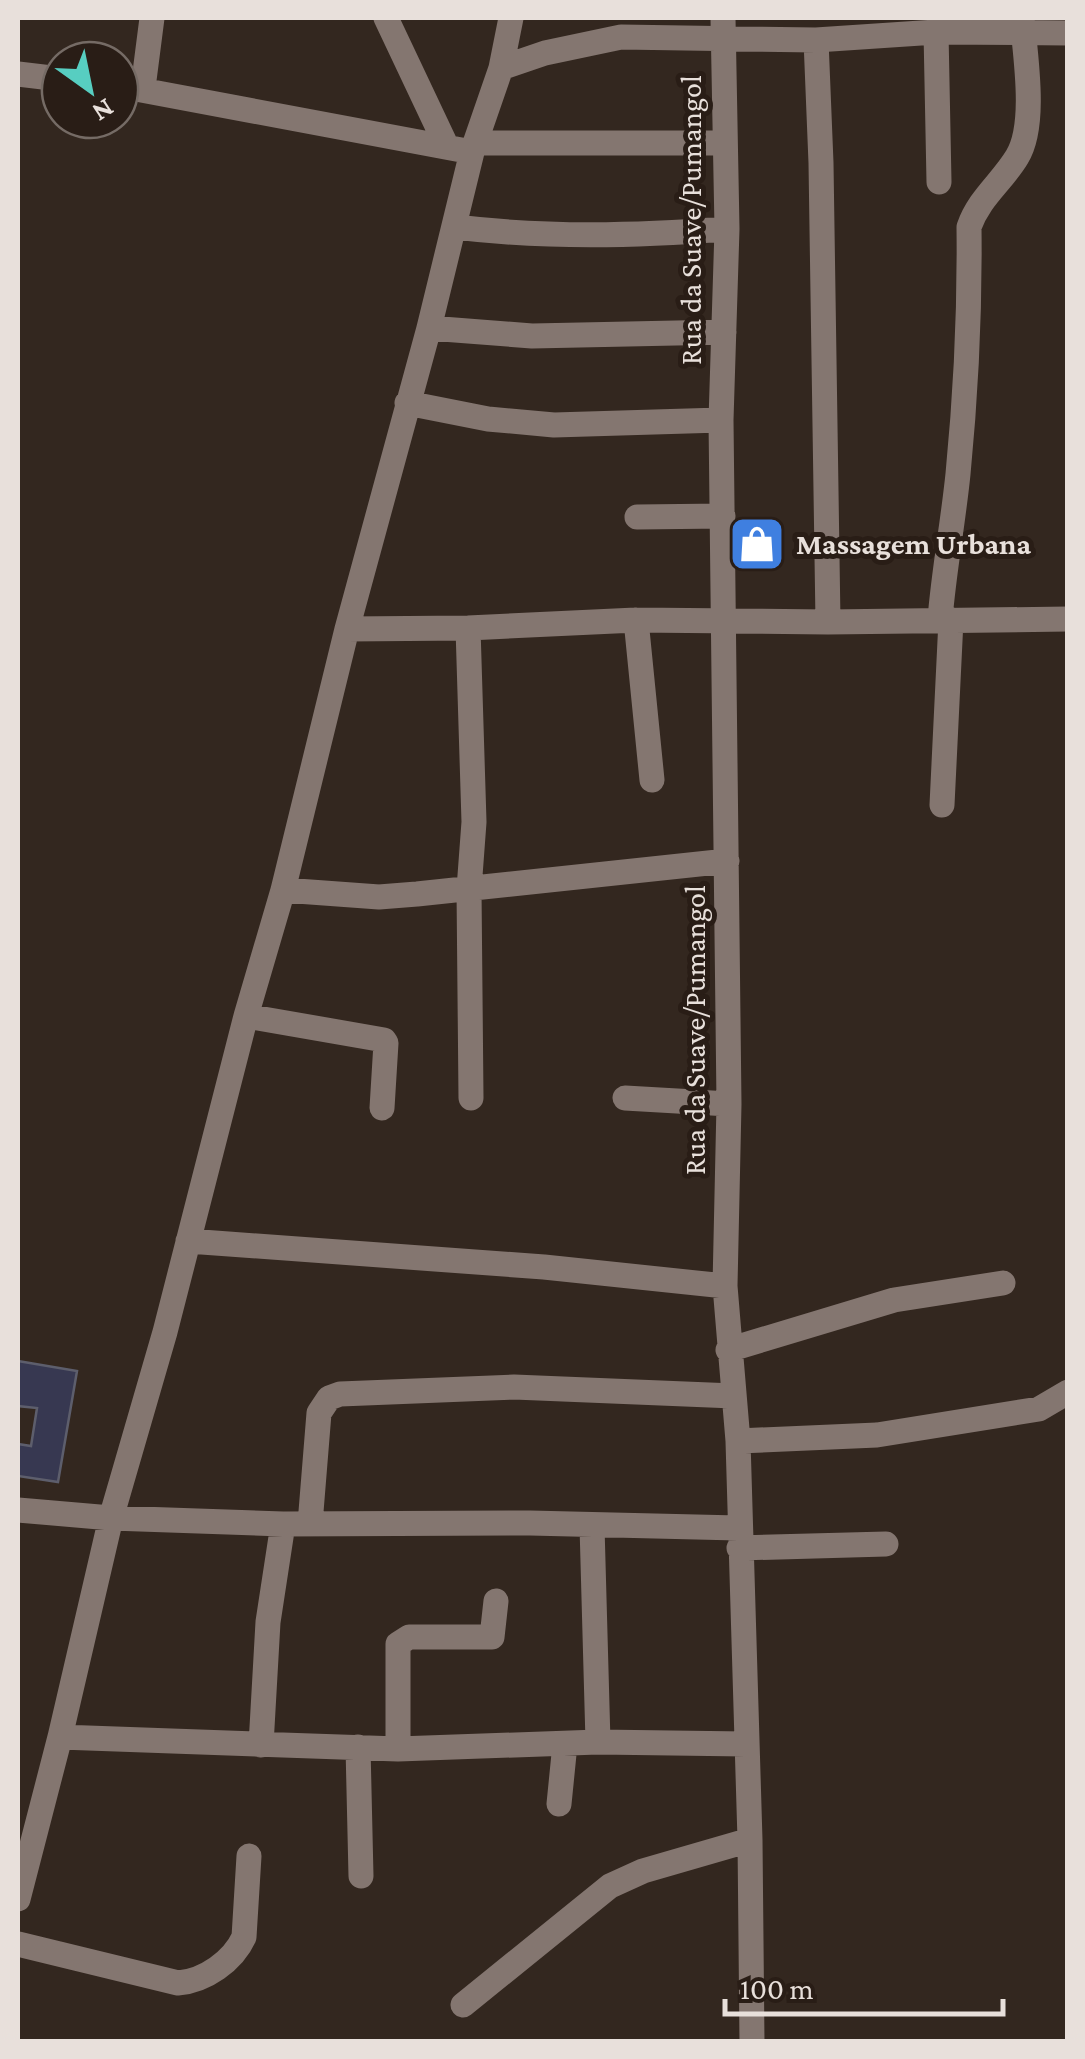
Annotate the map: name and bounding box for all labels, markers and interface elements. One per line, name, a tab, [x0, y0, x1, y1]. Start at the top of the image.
north arrow	[40, 40, 140, 140]
street label: Rua da Suave/Pumangol	[674, 75, 708, 365]
text: N	[87, 92, 120, 129]
shop icon: Massagem Urbana	[727, 514, 787, 574]
place label: Massagem Urbana	[796, 527, 1031, 560]
street label: Rua da Suave/Pumangol	[678, 885, 712, 1175]
scale bar	[725, 1954, 1002, 2016]
text: 100 m	[740, 1972, 814, 2005]

